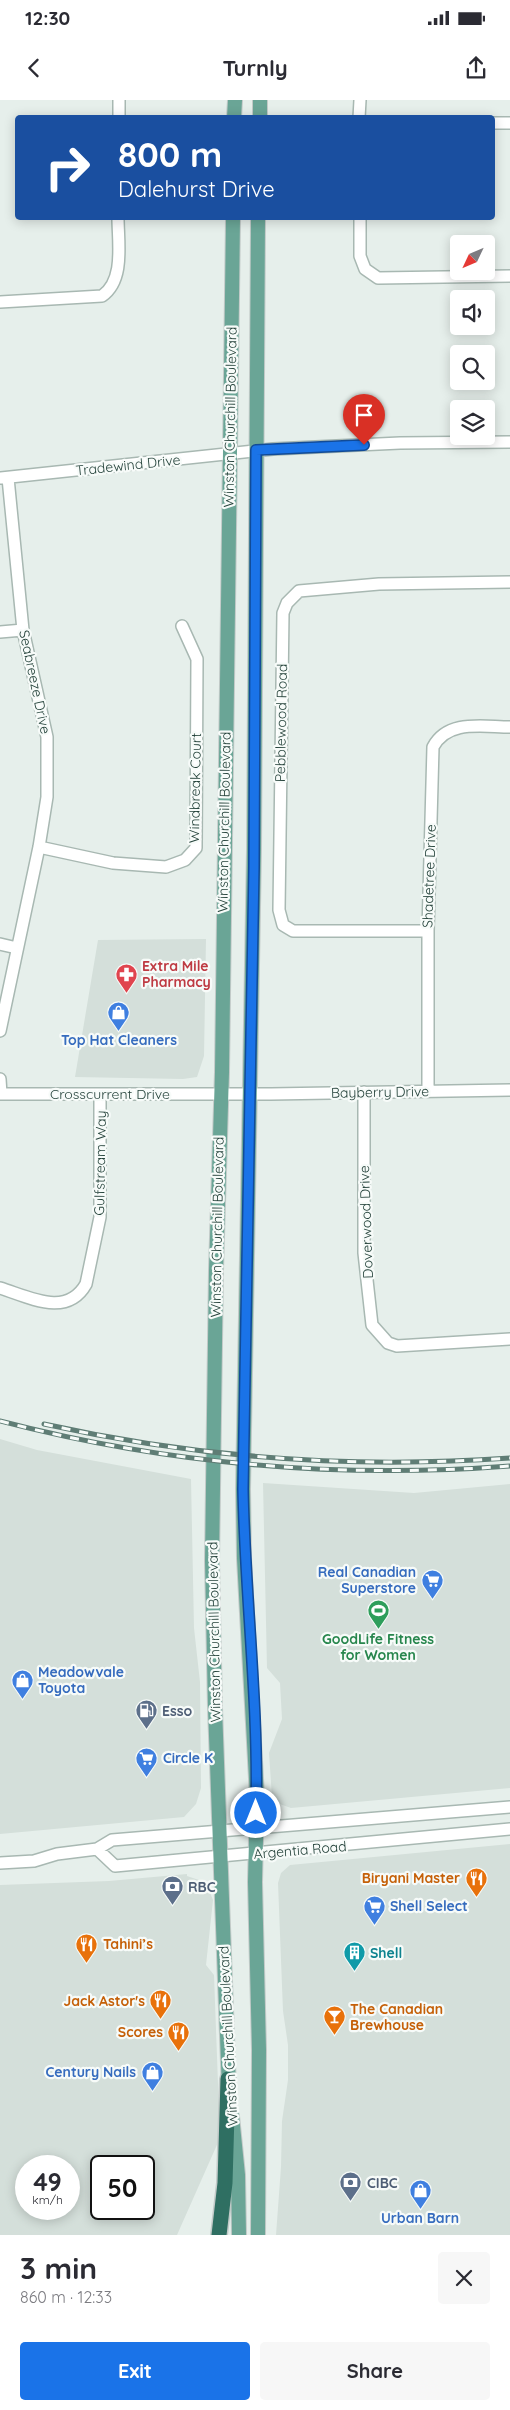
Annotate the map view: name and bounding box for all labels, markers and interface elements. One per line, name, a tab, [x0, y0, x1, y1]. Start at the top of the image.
text: 12:30	[25, 6, 70, 30]
icon: back	[20, 54, 48, 82]
text: Turnly	[222, 54, 288, 82]
icon: share	[462, 54, 490, 82]
text: 800 m	[118, 132, 222, 176]
icon: right	[35, 135, 100, 200]
text: Dalehurst Drive	[118, 175, 275, 203]
north arrow	[450, 235, 495, 280]
map controls	[450, 235, 495, 445]
button: sound	[450, 290, 495, 335]
street label: Winston Churchill Boulevard	[219, 327, 241, 507]
button: search	[450, 345, 495, 390]
pin	[343, 394, 385, 445]
button: layers	[450, 400, 495, 445]
icon: arrive	[350, 401, 378, 429]
street label: Tradewind Drive	[75, 451, 181, 479]
street label: Seabreeze Drive	[15, 628, 55, 736]
street label: Pebblewood Road	[271, 664, 291, 782]
street label: Winston Churchill Boulevard	[213, 732, 235, 912]
street label: Windbreak Court	[185, 733, 205, 843]
street label: Shadetree Drive	[418, 824, 440, 928]
place label: Extra Mile Pharmacy	[142, 957, 211, 991]
pharmacy icon: Extra Mile Pharmacy	[114, 962, 138, 993]
shop icon: Top Hat Cleaners	[107, 1000, 131, 1031]
place label: Top Hat Cleaners	[61, 1031, 177, 1049]
street label: Bayberry Drive	[331, 1082, 429, 1102]
street label: Crosscurrent Drive	[50, 1085, 170, 1103]
street label: Gulfstream Way	[90, 1110, 110, 1216]
street label: Winston Churchill Boulevard	[206, 1137, 228, 1317]
street label: Doverwood Drive	[355, 1165, 377, 1279]
street label: Winston Churchill Boulevard	[203, 1542, 225, 1722]
place label: Real Canadian Superstore	[318, 1563, 416, 1597]
supermarket icon: Real Canadian Superstore	[420, 1568, 444, 1599]
sports icon: GoodLife Fitness for Women	[366, 1599, 390, 1630]
place label: GoodLife Fitness for Women	[322, 1630, 434, 1664]
place label: Meadowvale Toyota	[38, 1663, 124, 1697]
shop icon: Meadowvale Toyota	[10, 1668, 34, 1699]
fuel station icon: Esso	[134, 1699, 158, 1730]
place label: Esso	[162, 1702, 193, 1720]
supermarket icon: Circle K	[135, 1746, 159, 1777]
place label: Circle K	[163, 1749, 213, 1767]
position arrow	[229, 1786, 281, 1838]
street label: Argentia Road	[253, 1837, 347, 1863]
restaurant icon: Biryani Master	[464, 1866, 488, 1897]
place label: Biryani Master	[362, 1869, 460, 1887]
bank icon: RBC	[160, 1875, 184, 1906]
place label: RBC	[188, 1878, 216, 1896]
supermarket icon: Shell Select	[362, 1894, 386, 1925]
place label: Shell Select	[390, 1897, 468, 1915]
restaurant icon: Tahini’s	[75, 1932, 99, 1963]
place label: Tahini’s	[103, 1935, 153, 1953]
building icon: Shell	[342, 1941, 366, 1972]
place label: Shell	[370, 1944, 402, 1962]
street label: Winston Churchill Boulevard	[214, 1945, 242, 2127]
restaurant icon: Jack Astor's	[149, 1989, 173, 2020]
place label: Jack Astor's	[63, 1992, 145, 2010]
place label: The Canadian Brewhouse	[350, 2000, 443, 2034]
bar icon: The Canadian Brewhouse	[322, 2005, 346, 2036]
restaurant icon: Scores	[167, 2020, 191, 2051]
place label: Scores	[118, 2023, 163, 2041]
shop icon: Century Nails	[140, 2060, 164, 2091]
place label: Century Nails	[46, 2063, 136, 2081]
speed limit sign: 50	[90, 2155, 155, 2220]
text: 49	[33, 2166, 62, 2197]
bank icon: CIBC	[339, 2171, 363, 2202]
place label: CIBC	[367, 2174, 398, 2192]
shop icon: Urban Barn	[408, 2178, 432, 2209]
text: km/h	[32, 2192, 63, 2207]
place label: Urban Barn	[381, 2209, 459, 2227]
text: 3 min	[20, 2249, 97, 2287]
button: close	[438, 2252, 490, 2304]
text: 860 m · 12:33	[20, 2287, 112, 2307]
button: Exit	[20, 2342, 250, 2400]
button: Share	[260, 2342, 490, 2400]

